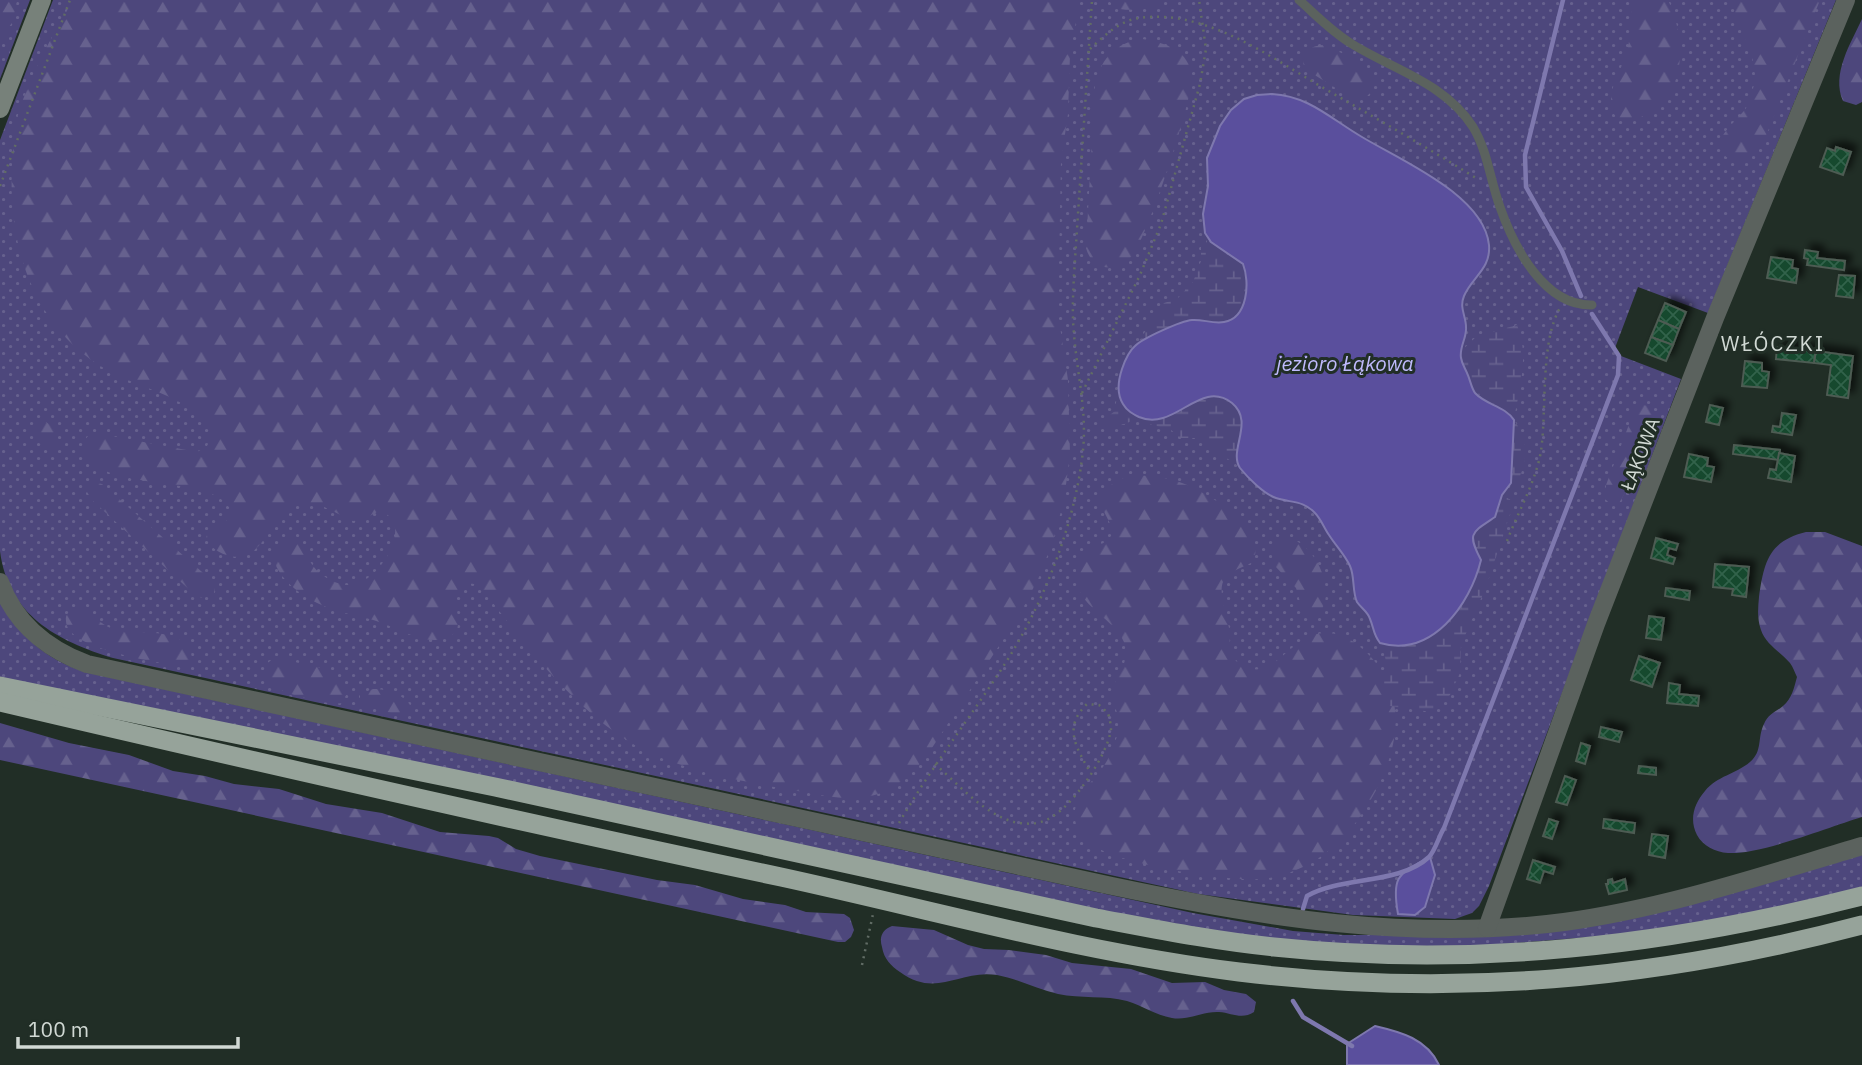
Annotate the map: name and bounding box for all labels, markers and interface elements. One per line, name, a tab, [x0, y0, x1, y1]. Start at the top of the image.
district label: WŁÓCZKI	[1721, 329, 1825, 357]
water label: jezioro Łąkowa	[1274, 349, 1414, 377]
street label: ŁĄKOWA	[1615, 414, 1665, 495]
scale bar	[18, 1006, 238, 1050]
text: 100 m	[28, 1015, 89, 1043]

